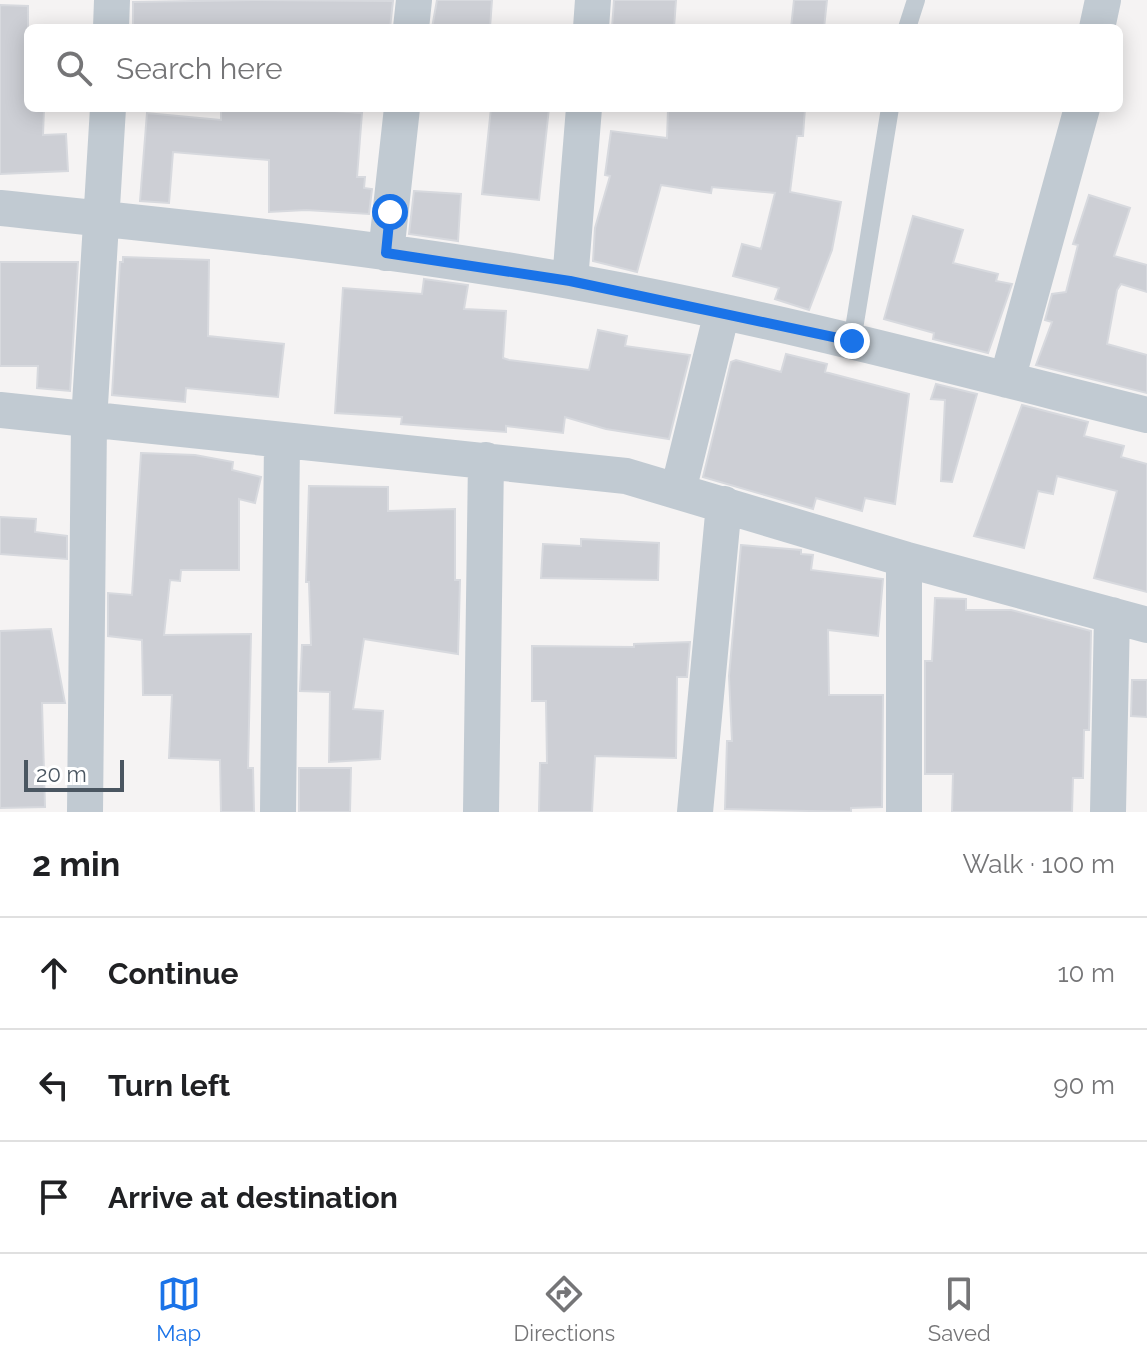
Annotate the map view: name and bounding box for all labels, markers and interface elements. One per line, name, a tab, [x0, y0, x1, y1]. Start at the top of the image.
search box	[24, 24, 1123, 112]
icon: search	[52, 46, 96, 90]
text: Search here	[116, 51, 283, 86]
route start	[372, 194, 408, 230]
route end	[834, 323, 870, 359]
scale bar	[24, 756, 124, 792]
text: 20 m	[36, 761, 87, 787]
text: 2 min	[32, 844, 120, 884]
text: Walk · 100 m	[963, 849, 1115, 879]
icon: ahead	[32, 951, 76, 995]
text: Continue	[108, 956, 239, 991]
text: 10 m	[1057, 958, 1115, 988]
icon: left	[32, 1063, 76, 1107]
text: Turn left	[108, 1068, 230, 1103]
text: 90 m	[1053, 1070, 1115, 1100]
icon: arrive	[32, 1175, 76, 1219]
text: Arrive at destination	[108, 1180, 398, 1215]
tab: Map	[156, 1272, 201, 1346]
tab: Directions	[514, 1272, 615, 1346]
tab: Saved	[928, 1272, 991, 1346]

